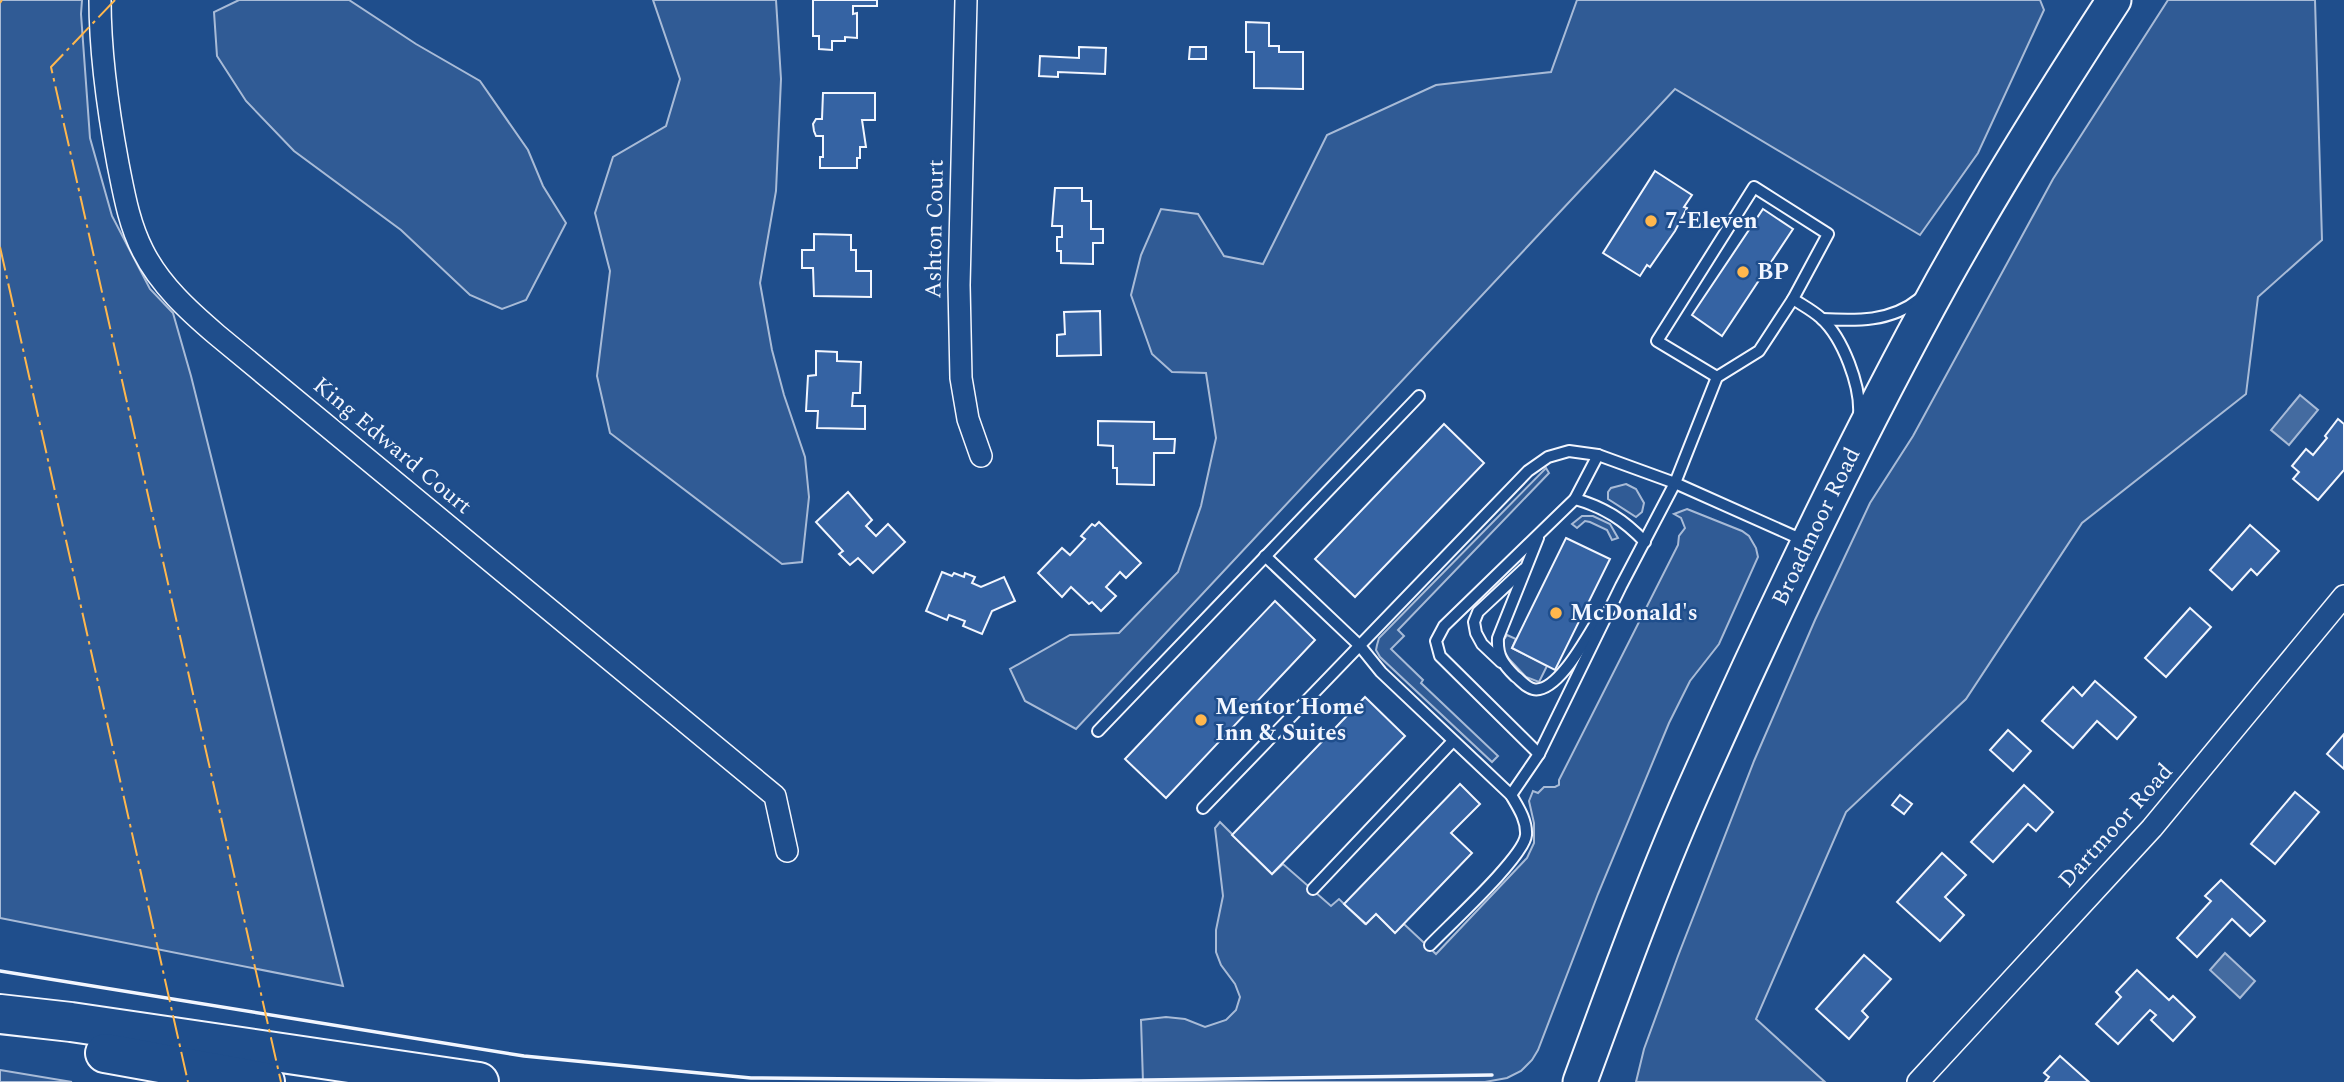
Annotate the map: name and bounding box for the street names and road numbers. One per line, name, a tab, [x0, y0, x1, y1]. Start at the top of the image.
street label: Ashton Court	[916, 159, 954, 299]
street label: King Edward Court	[305, 369, 479, 523]
street label: Broadmoor Road	[1763, 441, 1870, 612]
street label: Dartmoor Road	[2050, 755, 2182, 896]

